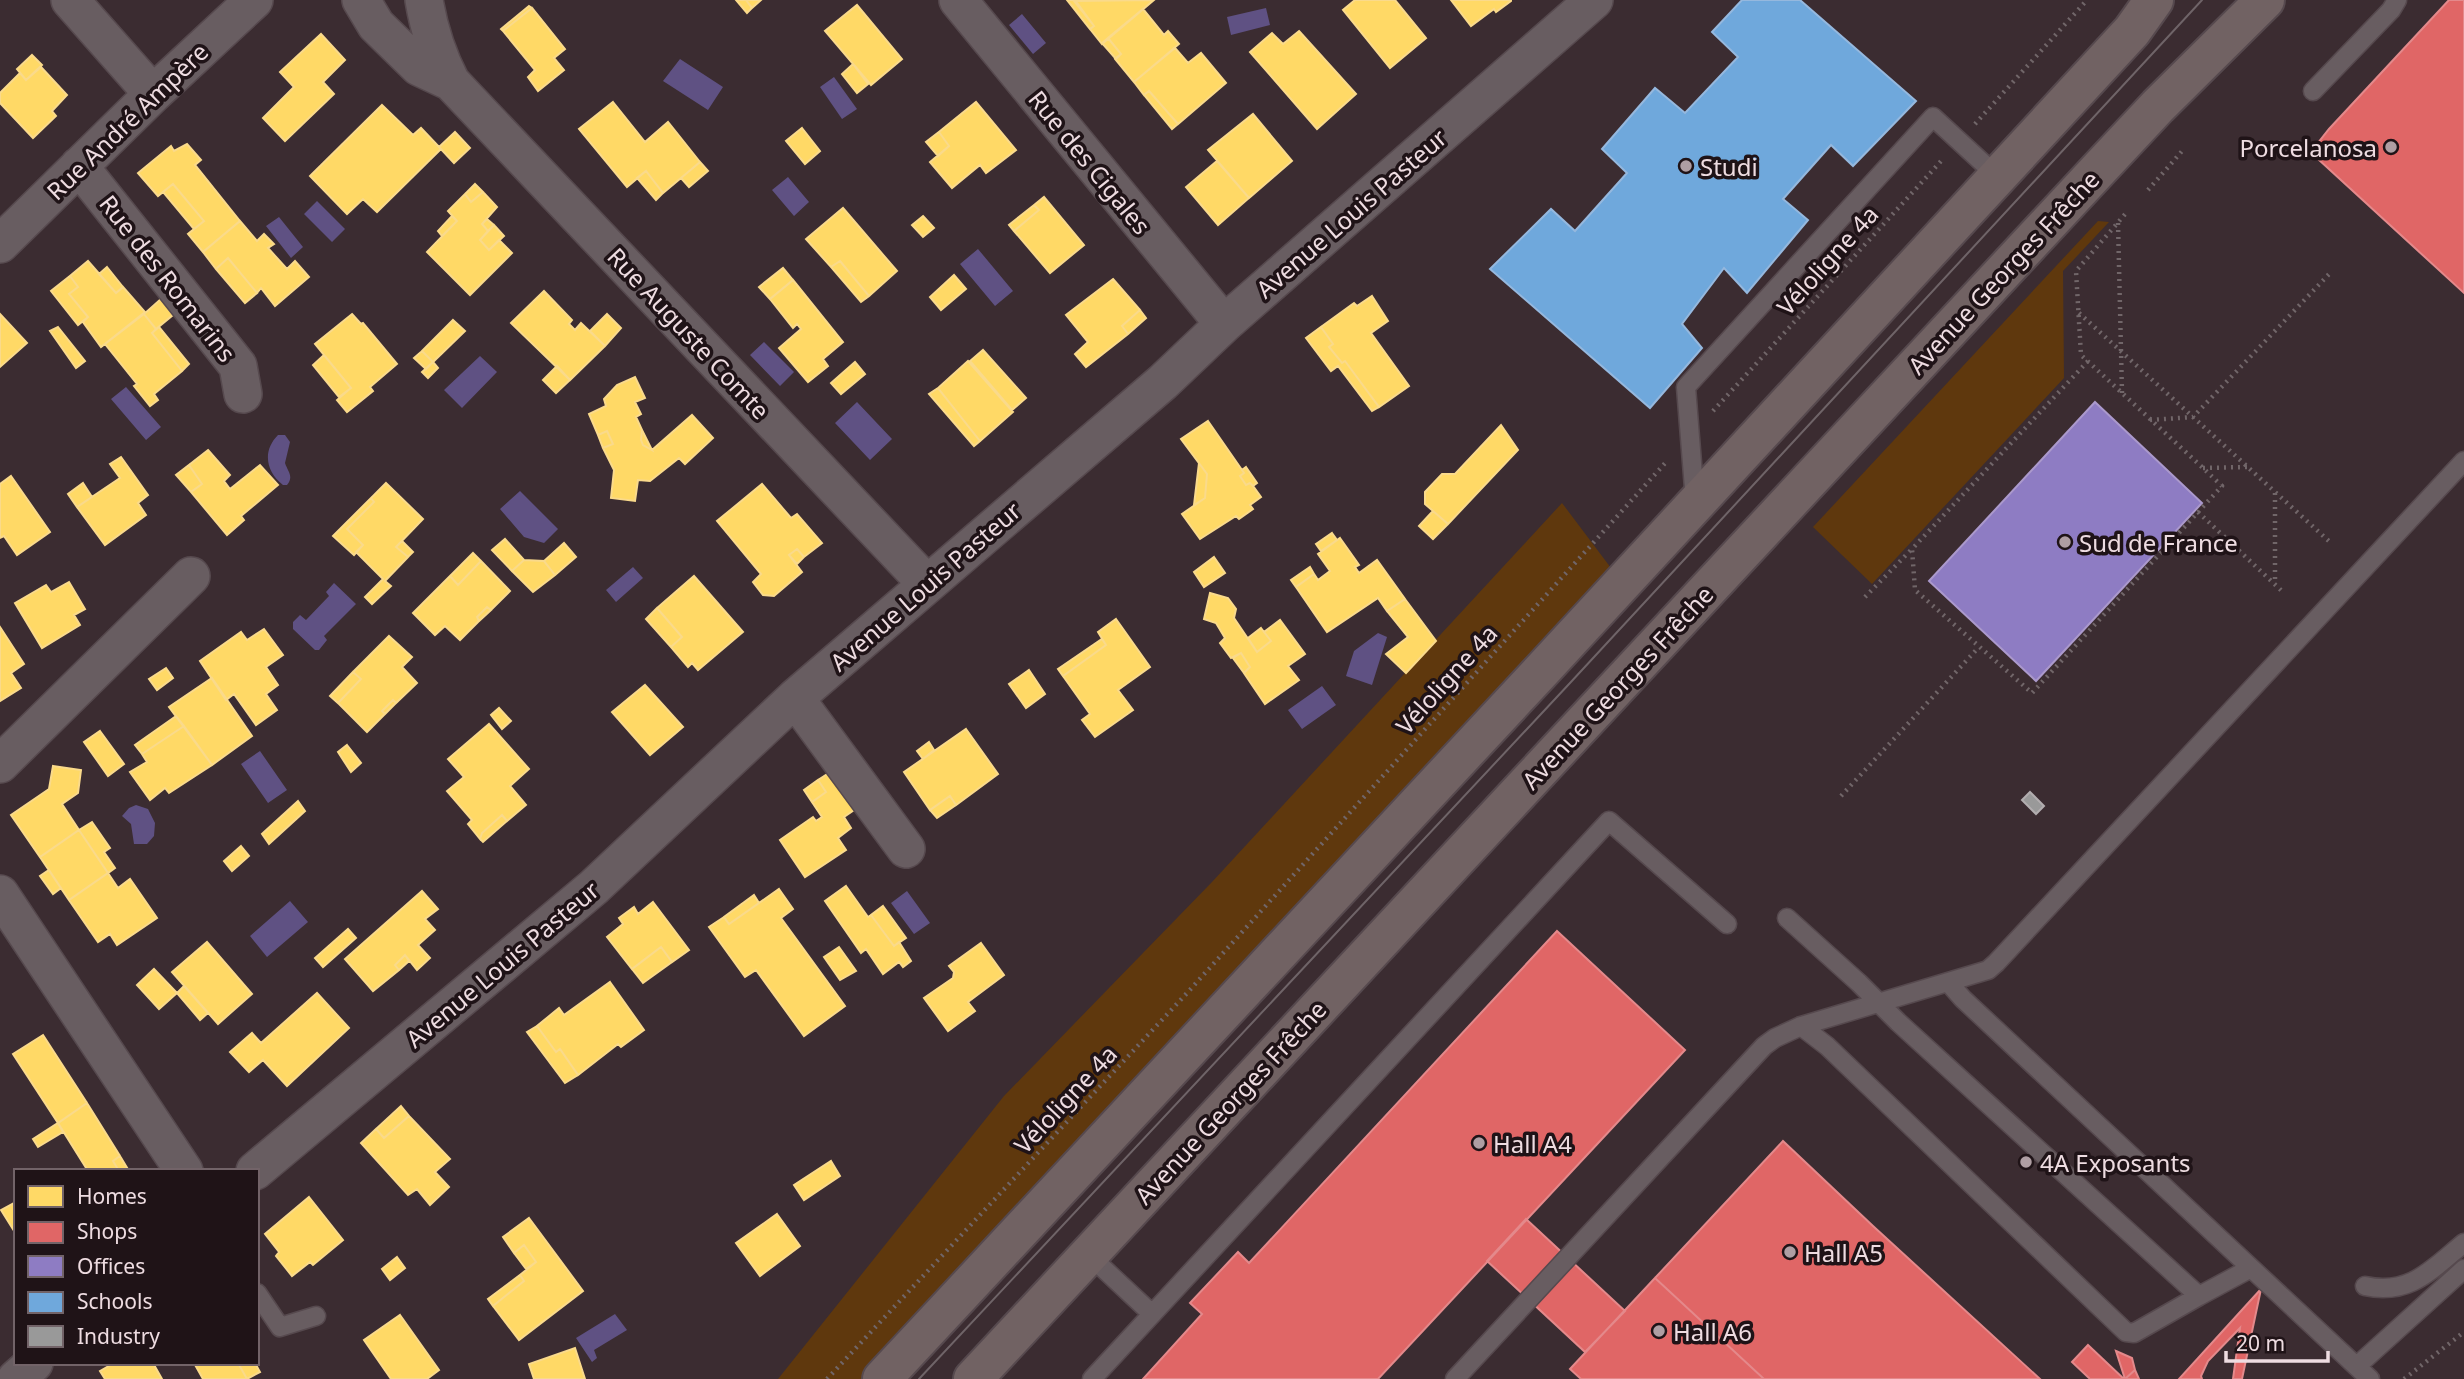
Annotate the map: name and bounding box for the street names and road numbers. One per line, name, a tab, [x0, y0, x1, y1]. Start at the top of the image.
street label: Rue André Ampère	[39, 35, 215, 207]
street label: Rue des Cigales	[1022, 83, 1158, 241]
street label: Avenue Louis Pasteur	[1249, 121, 1454, 305]
street label: Avenue Georges Frêche	[1900, 163, 2106, 381]
street label: Rue des Romarins	[92, 188, 244, 368]
street label: Véloligne 4a	[1769, 198, 1885, 322]
street label: Rue Auguste Comte	[601, 240, 777, 426]
street label: Avenue Louis Pasteur	[823, 494, 1028, 678]
street label: Avenue Georges Frêche	[1514, 578, 1720, 796]
street label: Véloligne 4a	[1388, 617, 1504, 741]
street label: Avenue Louis Pasteur	[398, 873, 606, 1055]
street label: Avenue Georges Frêche	[1127, 993, 1333, 1211]
street label: Véloligne 4a	[1006, 1038, 1124, 1160]

